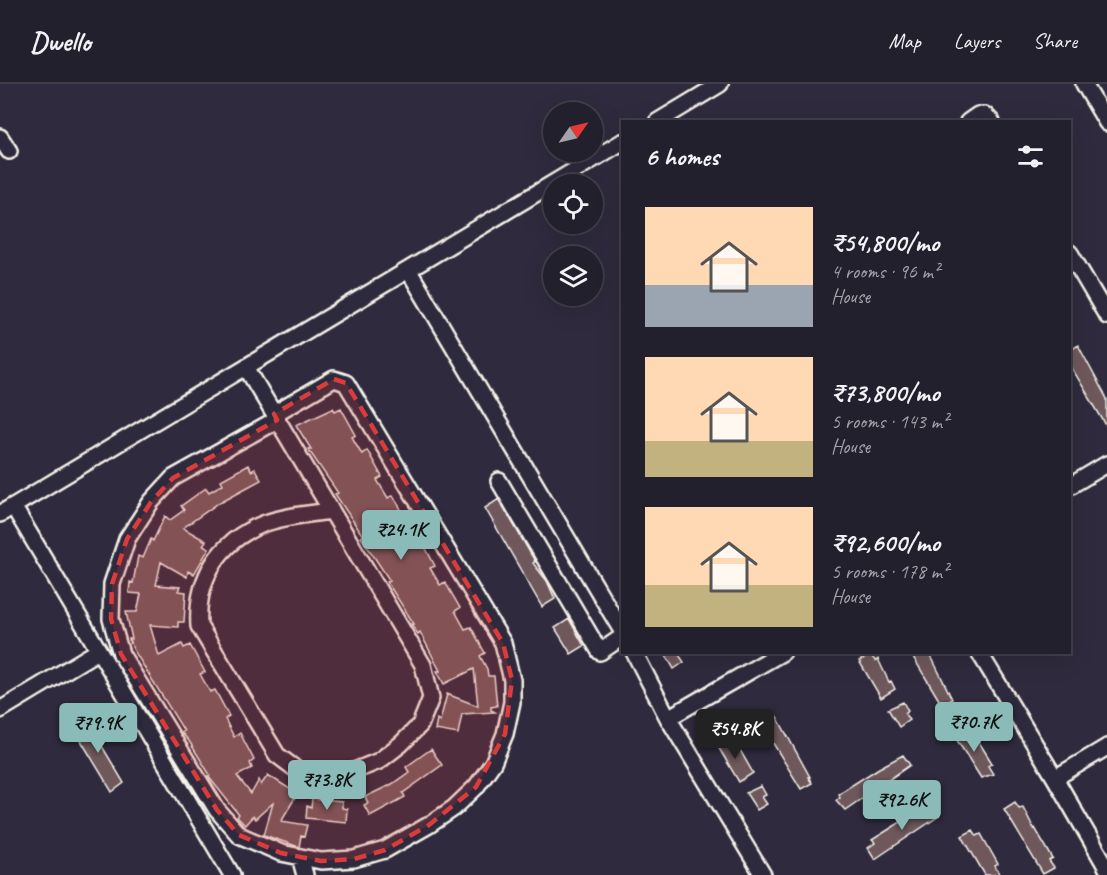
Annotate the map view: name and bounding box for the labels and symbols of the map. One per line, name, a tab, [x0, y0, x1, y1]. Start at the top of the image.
north arrow	[543, 102, 603, 162]
pin: ₹24.1K	[352, 510, 450, 561]
pin: ₹70.7K	[925, 702, 1023, 753]
pin: ₹79.9K	[49, 703, 147, 754]
pin: ₹54.8K	[686, 709, 784, 760]
pin: ₹73.8K	[278, 760, 376, 811]
pin: ₹92.6K	[853, 780, 951, 831]

